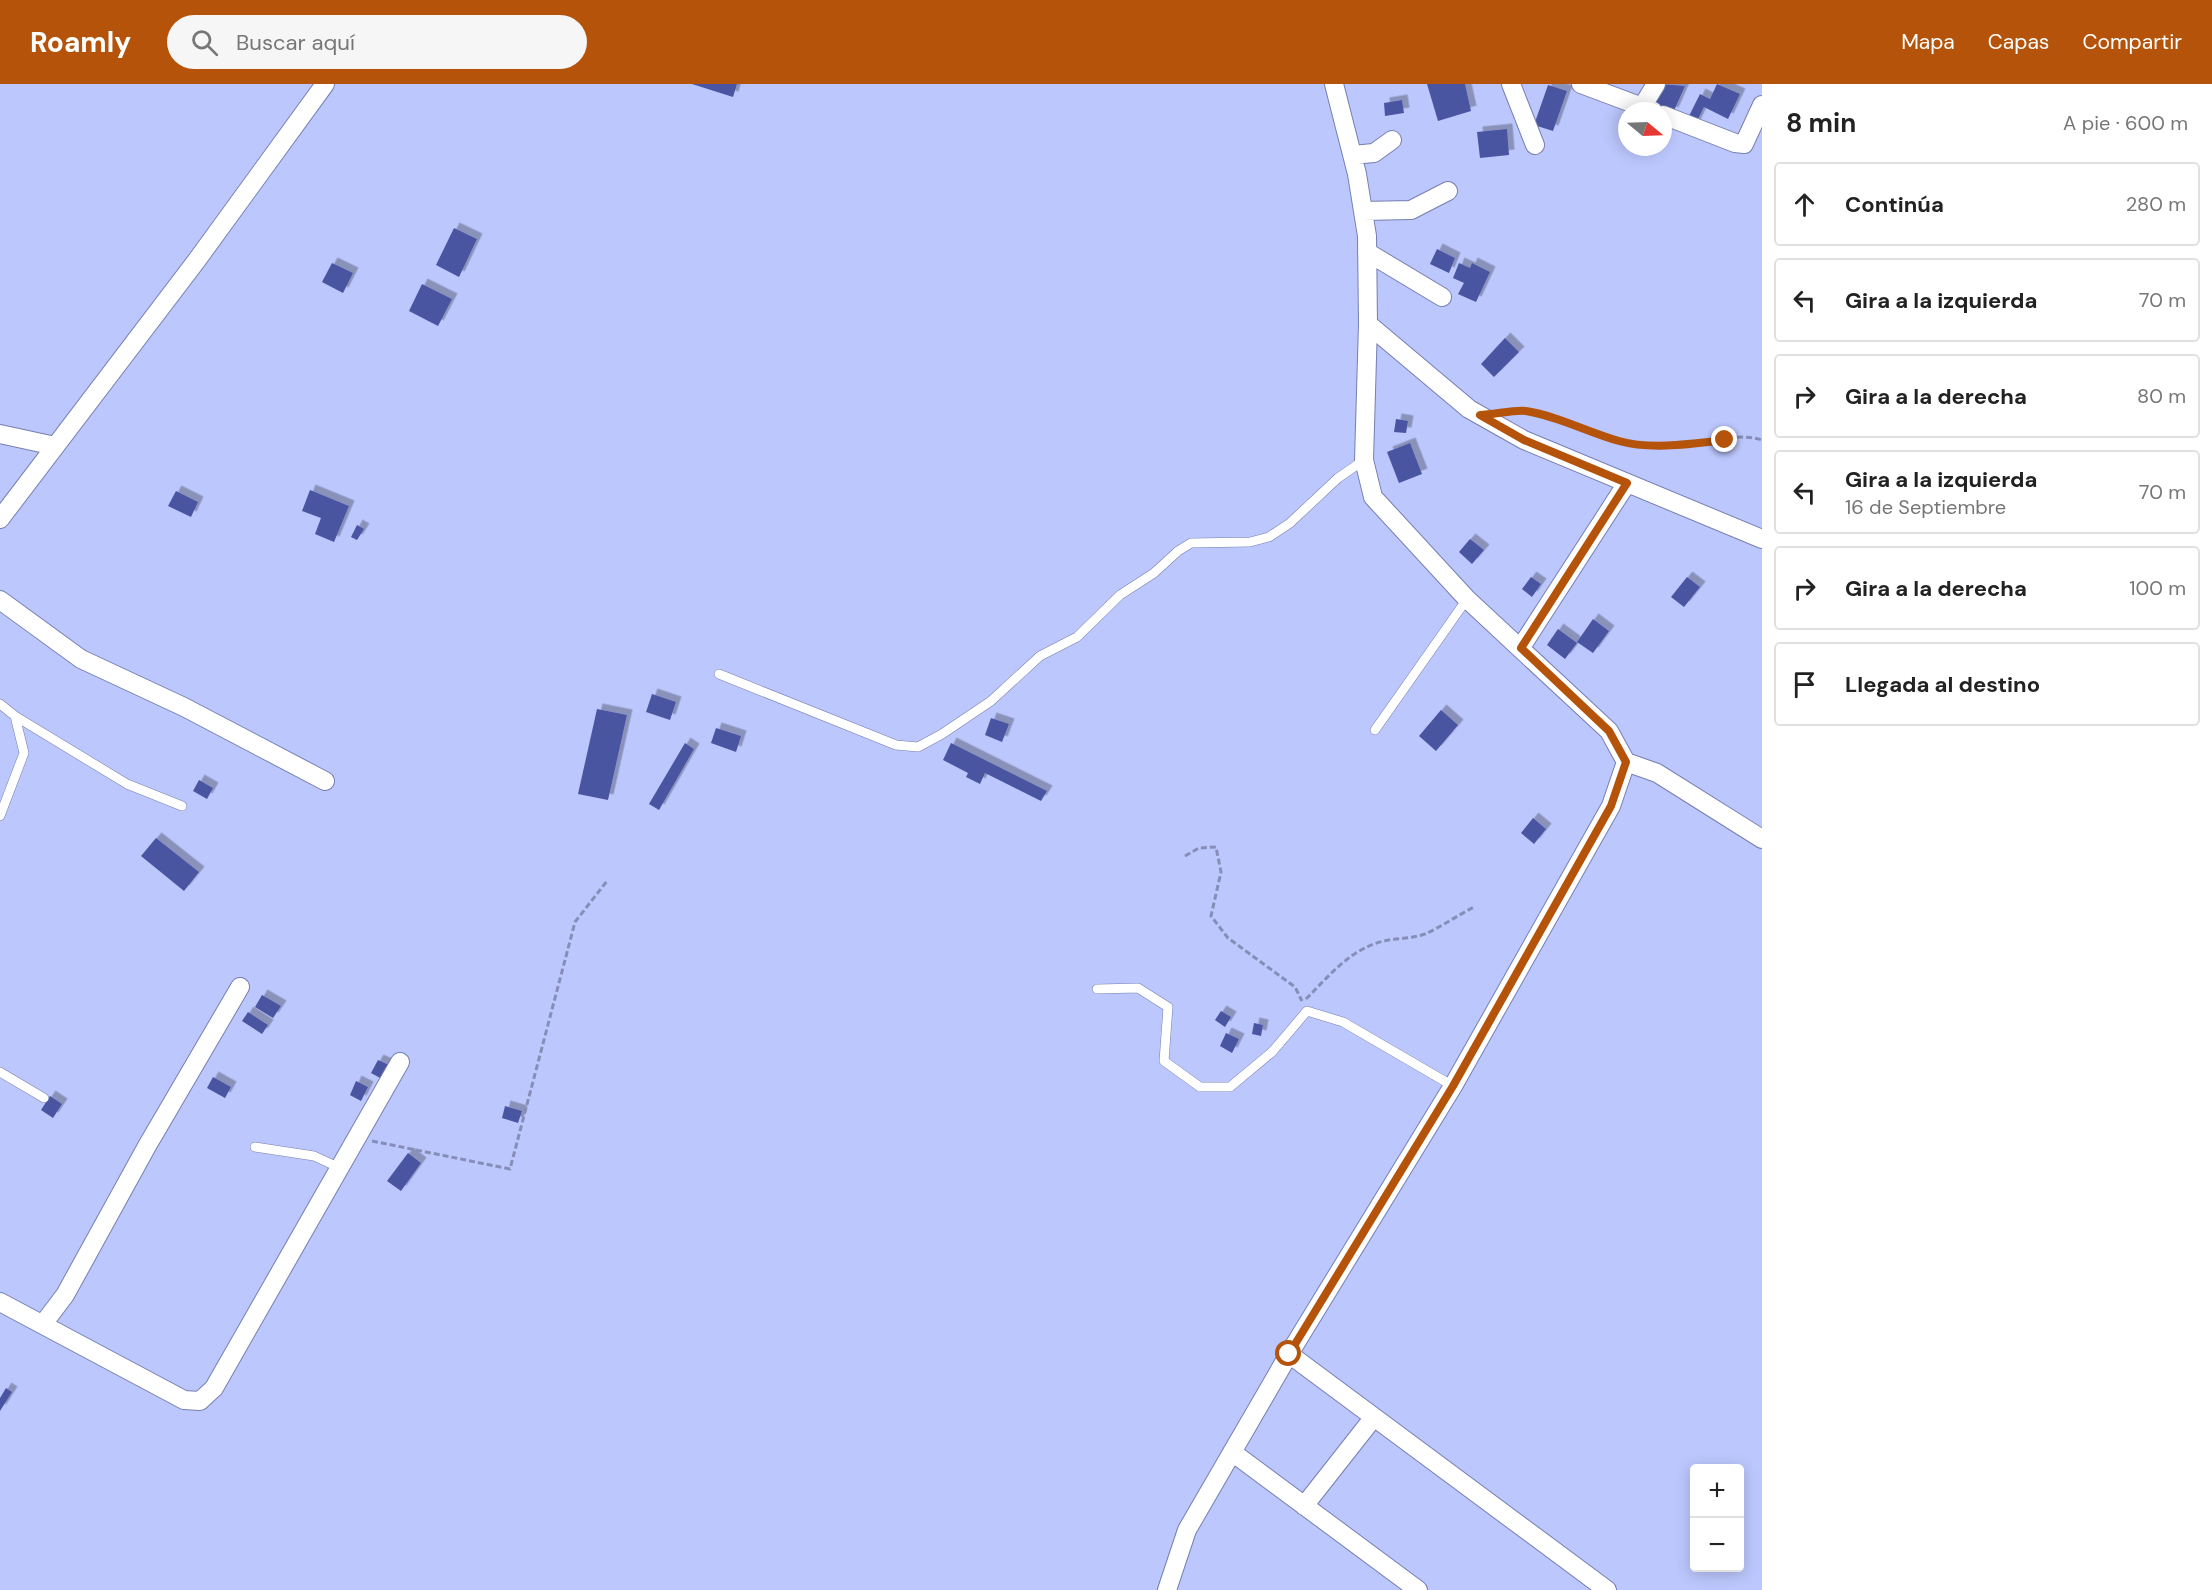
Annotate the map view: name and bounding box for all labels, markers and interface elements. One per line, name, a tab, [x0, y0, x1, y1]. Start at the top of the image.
search box	[167, 15, 587, 69]
text: Roamly	[30, 24, 131, 61]
icon: search	[188, 26, 221, 59]
text: Buscar aquí	[236, 28, 355, 57]
text: Mapa	[1901, 28, 1955, 56]
text: Capas	[1988, 28, 2049, 56]
text: Compartir	[2082, 28, 2182, 56]
north arrow	[1618, 102, 1672, 156]
text: 8 min	[1786, 106, 1856, 140]
text: A pie · 600 m	[2063, 110, 2188, 136]
icon: ahead	[1788, 188, 1821, 221]
text: Continúa	[1845, 190, 1944, 219]
text: 280 m	[2126, 191, 2186, 217]
icon: left	[1788, 284, 1821, 317]
text: Gira a la izquierda	[1845, 286, 2037, 315]
text: 70 m	[2139, 287, 2186, 313]
icon: right	[1788, 380, 1821, 413]
text: Gira a la derecha	[1845, 382, 2027, 411]
text: 80 m	[2137, 383, 2186, 409]
route end	[1711, 426, 1737, 452]
text: Gira a la izquierda	[1845, 465, 2037, 494]
icon: left	[1788, 476, 1821, 509]
text: 70 m	[2139, 479, 2186, 505]
text: 16 de Septiembre	[1845, 494, 2006, 520]
icon: right	[1788, 572, 1821, 605]
text: Gira a la derecha	[1845, 574, 2027, 603]
text: 100 m	[2129, 575, 2186, 601]
icon: arrive	[1788, 668, 1821, 701]
text: Llegada al destino	[1845, 670, 2040, 699]
route start	[1275, 1340, 1301, 1366]
map controls	[1690, 1464, 1744, 1572]
button: +	[1690, 1464, 1744, 1518]
button: −	[1690, 1518, 1744, 1572]

